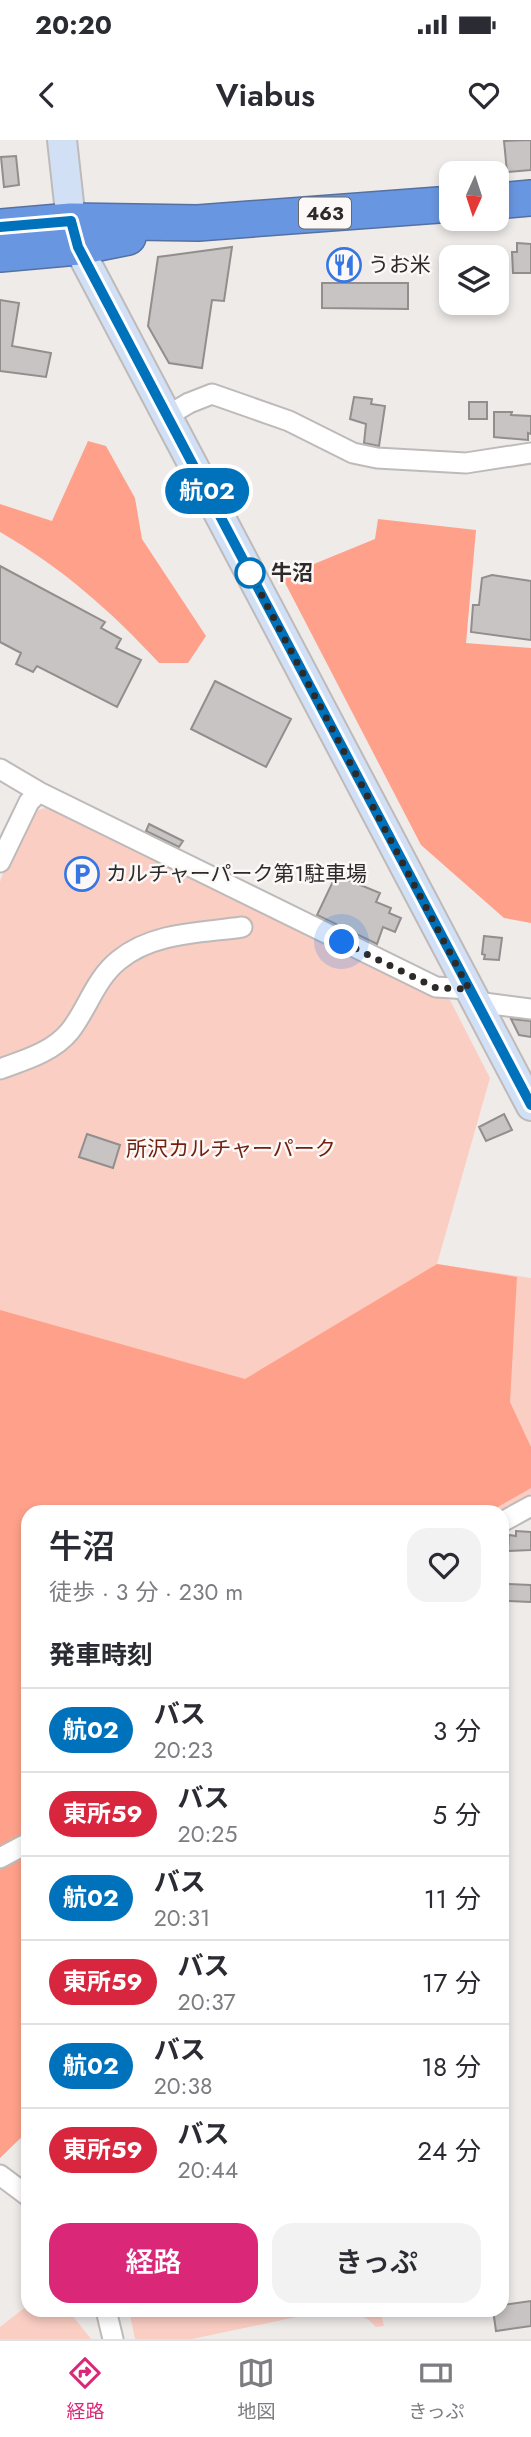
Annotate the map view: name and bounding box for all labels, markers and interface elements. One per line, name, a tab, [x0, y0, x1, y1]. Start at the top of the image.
text: 20:20	[35, 6, 112, 44]
text: Viabus	[216, 72, 315, 118]
icon: back	[28, 76, 66, 114]
icon: heart	[465, 76, 503, 114]
north arrow	[439, 161, 509, 231]
map controls	[439, 161, 509, 315]
road number: 463	[299, 198, 351, 228]
button: layers	[439, 245, 509, 315]
restaurant icon: うお米	[325, 246, 363, 284]
place label: うお米	[368, 250, 431, 280]
line badge: 航02	[167, 468, 247, 514]
text: 航02	[179, 473, 235, 508]
marker: 牛沼	[235, 558, 265, 588]
place label: 牛沼	[271, 558, 313, 588]
parking icon: カルチャーパーク第1駐車場	[63, 855, 101, 893]
place label: カルチャーパーク第1駐車場	[106, 859, 367, 889]
your location	[324, 924, 359, 959]
park label: 所沢カルチャーパーク	[126, 1134, 336, 1164]
text: 牛沼	[49, 1523, 115, 1570]
button: heart	[407, 1528, 481, 1602]
text: 徒歩 · 3 分 · 230 m	[49, 1575, 243, 1609]
text: 発車時刻	[49, 1636, 153, 1674]
text: バス	[154, 1695, 206, 1733]
text: 航02	[63, 1712, 119, 1747]
text: 3 分	[433, 1712, 481, 1750]
text: 20:23	[154, 1733, 213, 1767]
text: バス	[178, 1779, 230, 1817]
text: 東所59	[63, 1796, 143, 1831]
text: 5 分	[433, 1796, 481, 1834]
text: 20:25	[178, 1817, 237, 1851]
text: バス	[154, 1863, 206, 1901]
text: 航02	[63, 1880, 119, 1915]
text: 11 分	[424, 1880, 481, 1918]
text: 20:31	[154, 1901, 210, 1935]
text: バス	[178, 1947, 230, 1985]
text: 東所59	[63, 1964, 143, 1999]
text: 17 分	[422, 1964, 481, 2002]
text: 20:37	[178, 1985, 236, 2019]
text: バス	[154, 2031, 206, 2069]
text: 航02	[63, 2048, 119, 2083]
text: 18 分	[421, 2048, 481, 2086]
text: 20:38	[154, 2069, 213, 2103]
text: バス	[178, 2115, 230, 2153]
text: 東所59	[63, 2132, 143, 2167]
text: 24 分	[417, 2132, 481, 2170]
text: 20:44	[178, 2153, 238, 2187]
button: 経路	[49, 2223, 258, 2303]
button: きっぷ	[272, 2223, 481, 2303]
tab: 経路	[66, 2354, 104, 2425]
tab: 地図	[237, 2354, 275, 2425]
tab: きっぷ	[408, 2354, 465, 2425]

